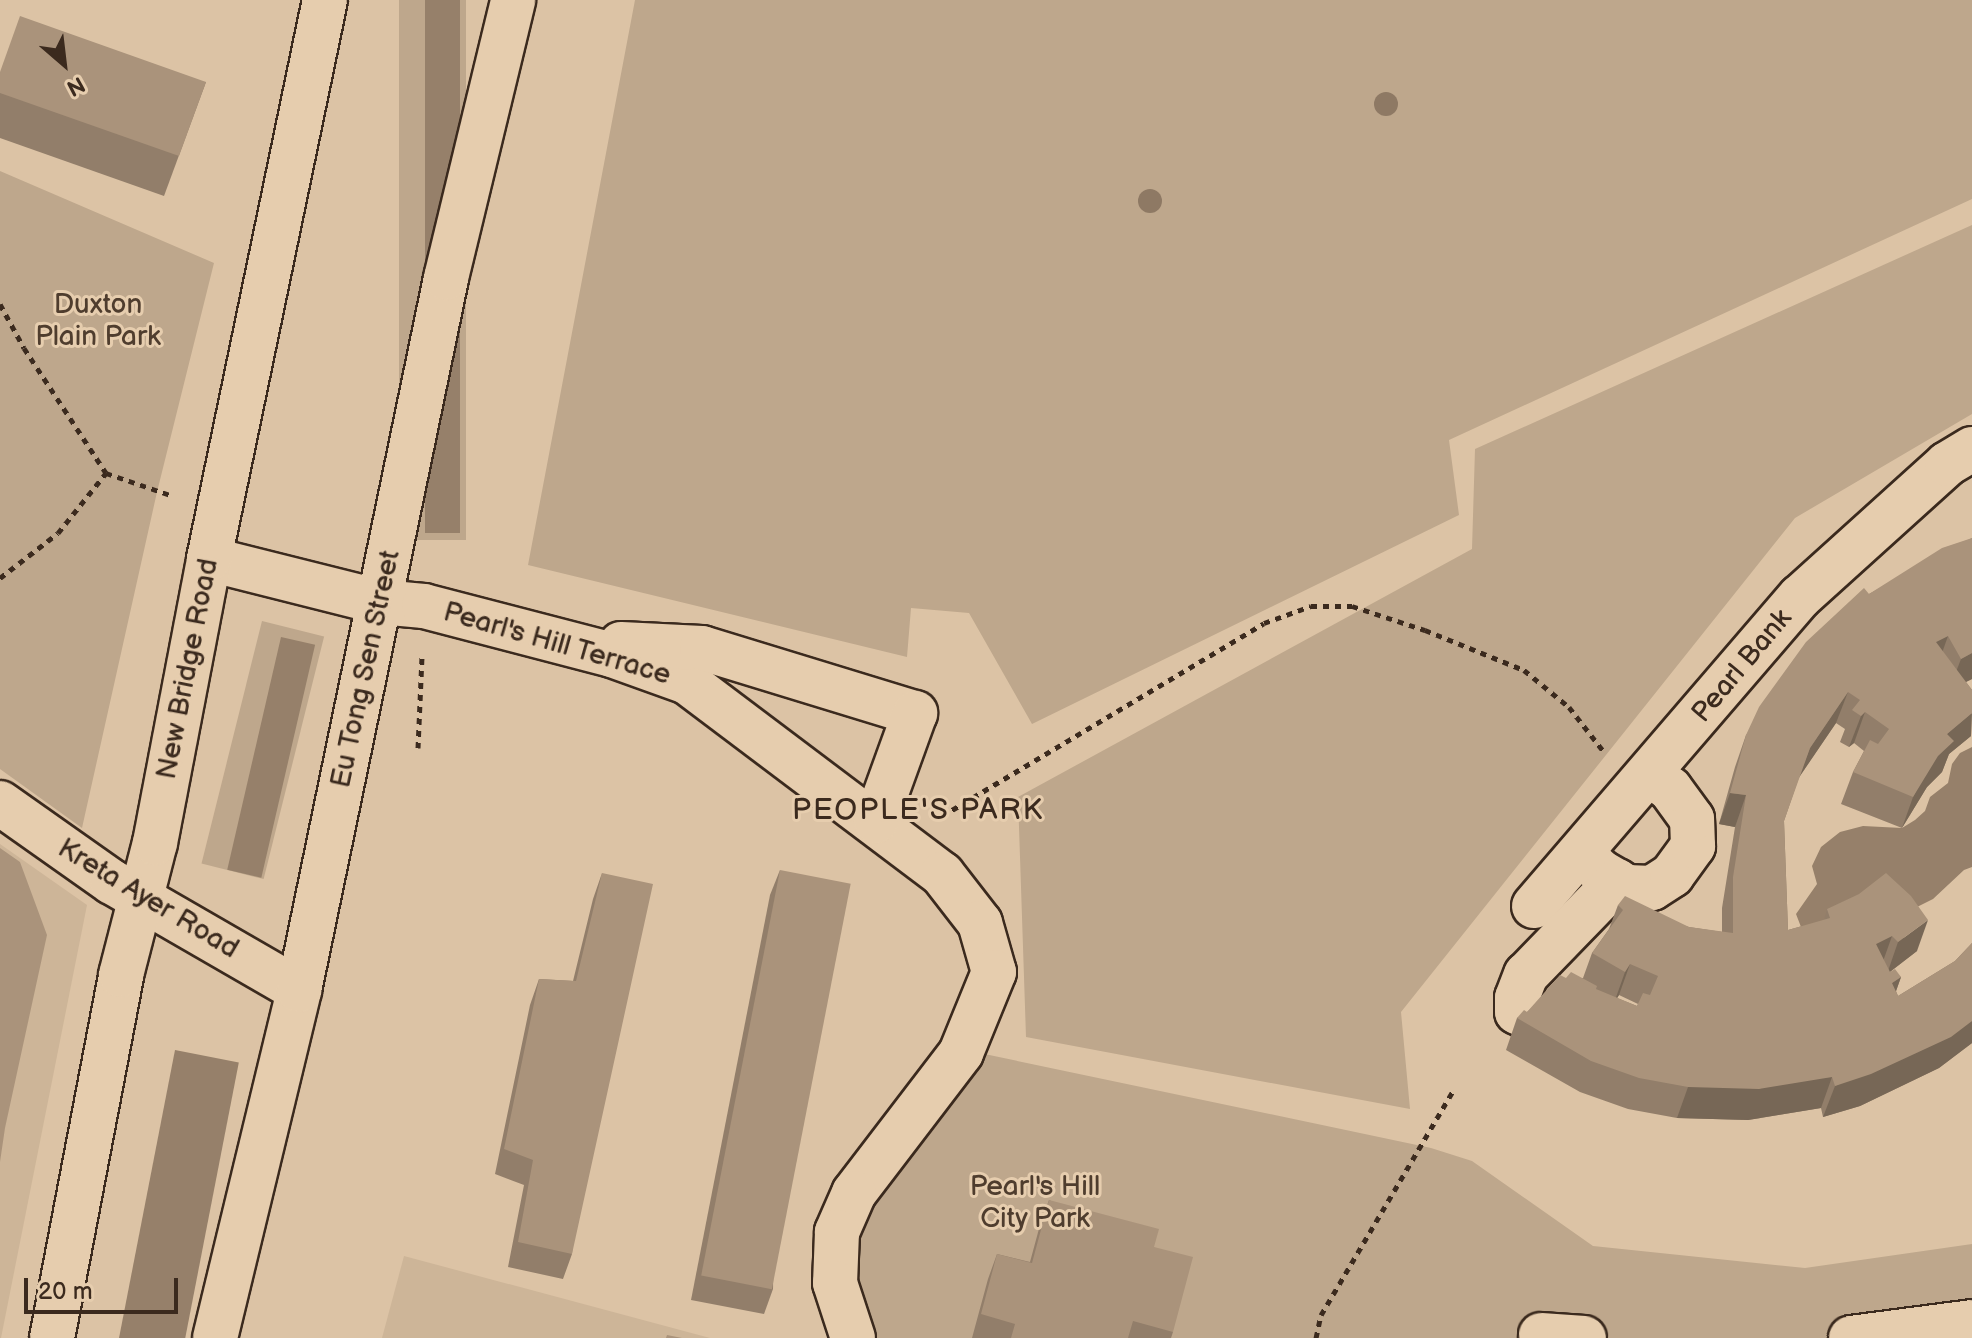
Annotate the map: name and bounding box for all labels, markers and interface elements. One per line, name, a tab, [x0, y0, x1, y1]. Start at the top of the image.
north arrow	[24, 24, 104, 104]
text: N	[62, 70, 89, 101]
park label: Duxton Plain Park	[35, 288, 161, 354]
street label: Eu Tong Sen Street	[324, 546, 408, 792]
street label: New Bridge Road	[150, 556, 226, 782]
street label: Pearl's Hill Terrace	[439, 595, 675, 693]
street label: Pearl Bank	[1685, 603, 1799, 729]
district label: PEOPLE'S PARK	[792, 792, 1044, 828]
street label: Kreta Ayer Road	[51, 832, 245, 966]
park label: Pearl's Hill City Park	[970, 1170, 1100, 1236]
scale bar	[28, 1262, 182, 1312]
text: 20 m	[38, 1277, 93, 1306]

